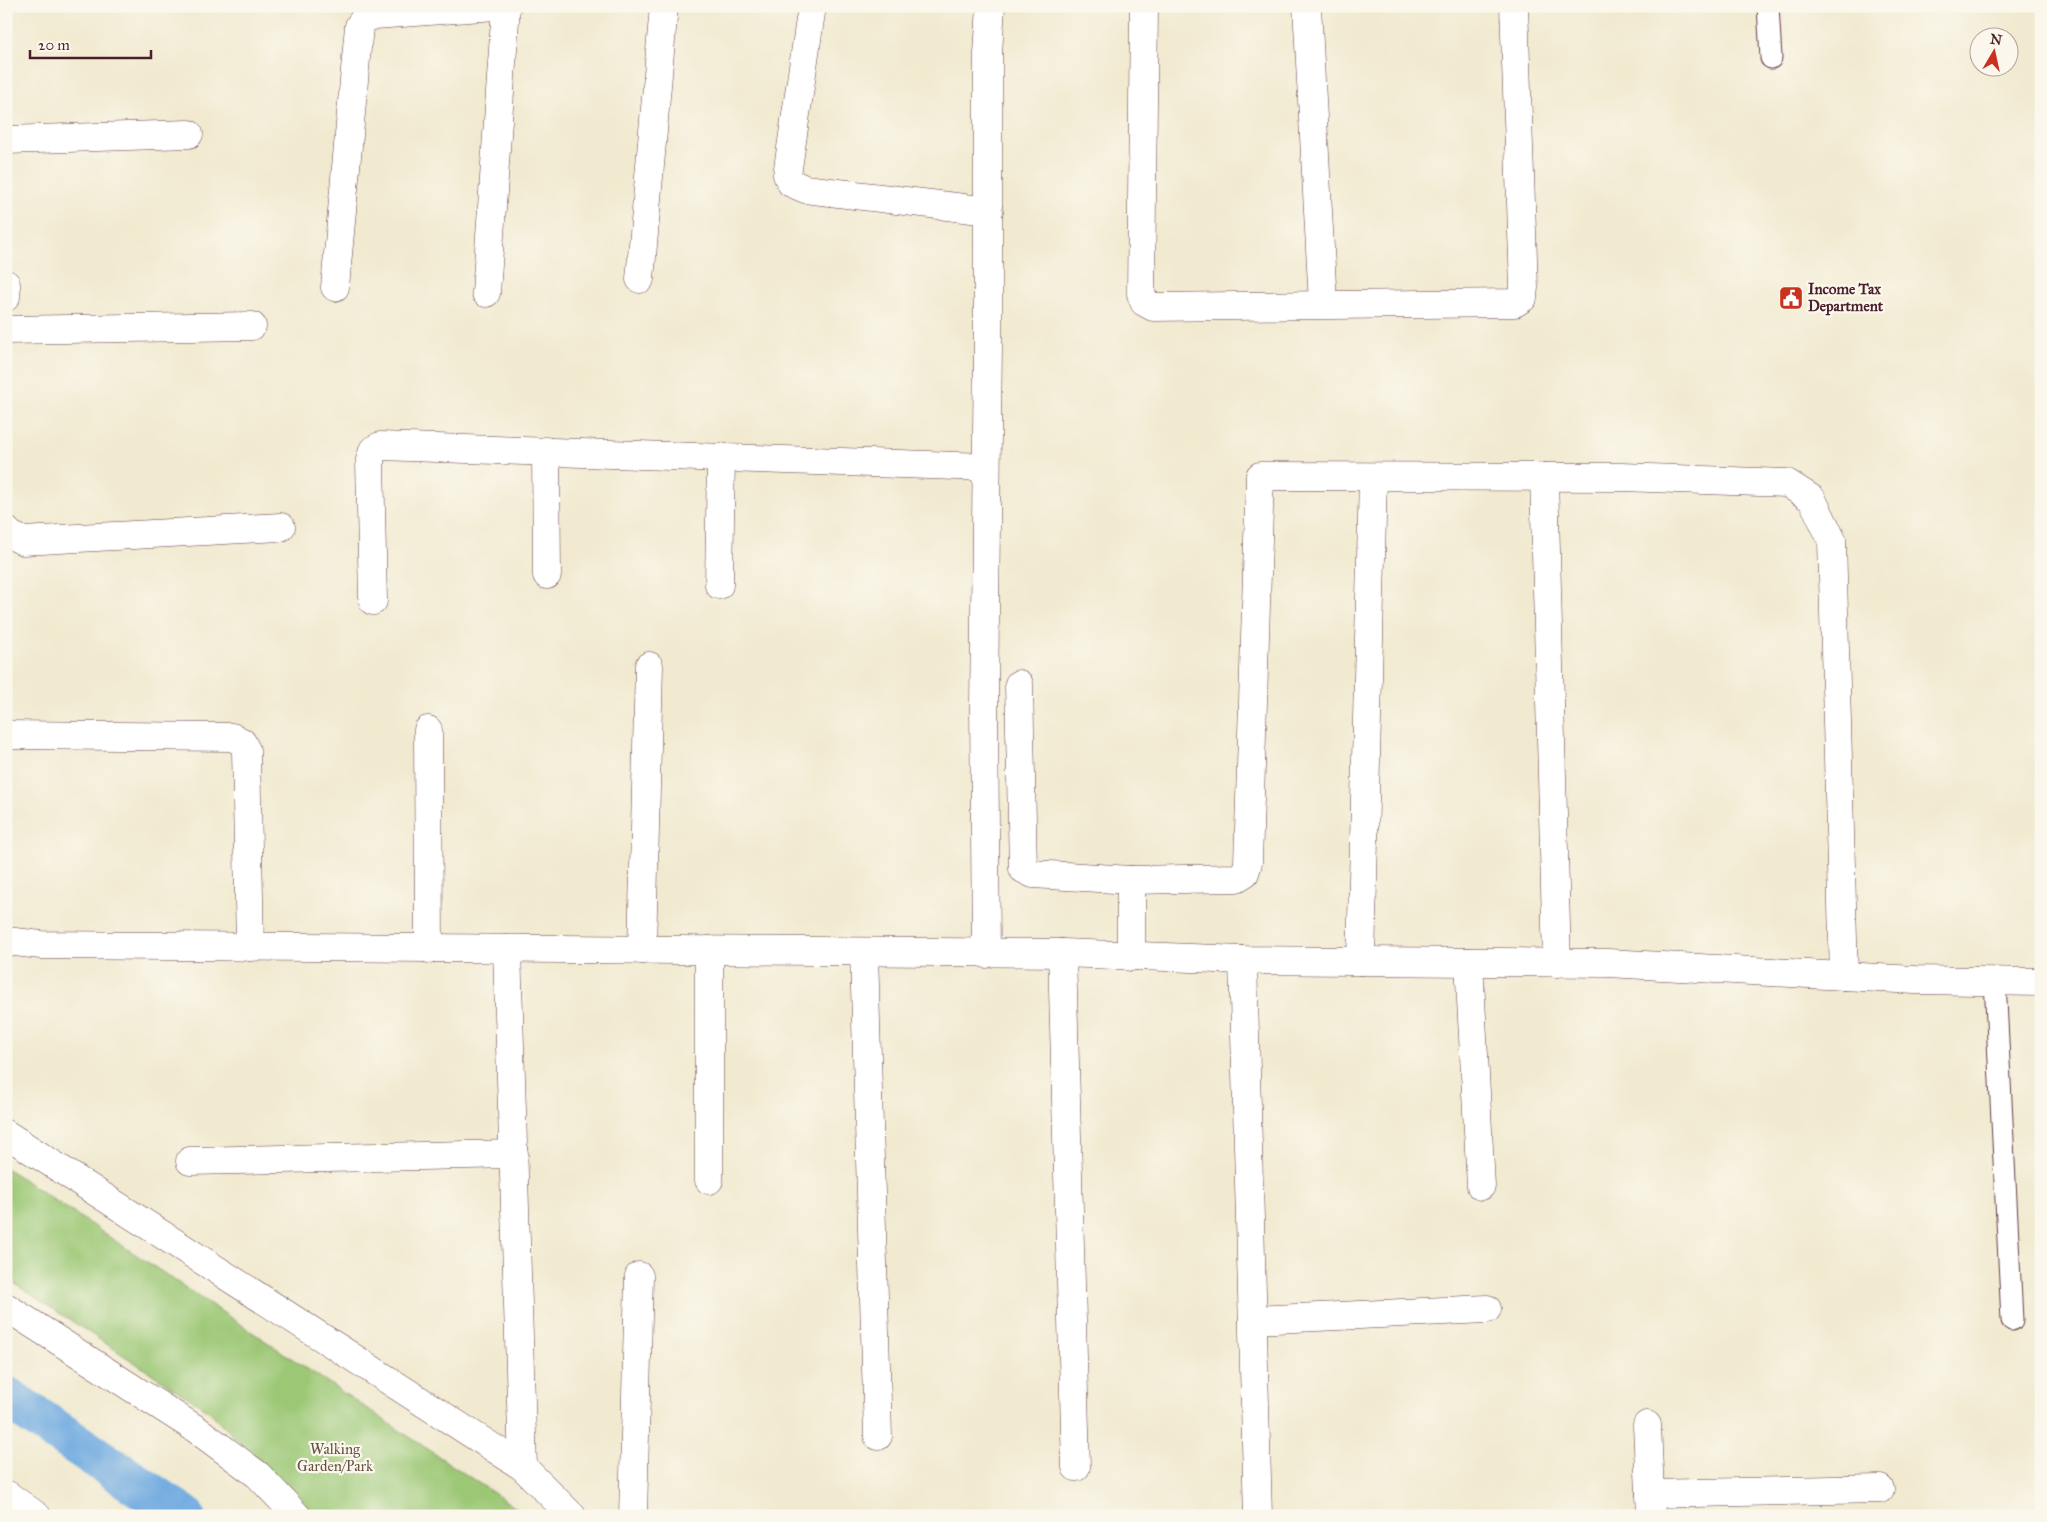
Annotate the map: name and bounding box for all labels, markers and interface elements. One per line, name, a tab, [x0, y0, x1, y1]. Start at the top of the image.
scale bar	[30, 28, 151, 60]
north arrow	[1970, 28, 2020, 78]
text: N	[1989, 30, 2003, 49]
text: 20 m	[38, 36, 70, 54]
place label: Income Tax Department	[1808, 280, 1884, 316]
public building icon: Income Tax Department	[1778, 285, 1804, 311]
park label: Walking Garden/Park	[297, 1440, 373, 1475]

